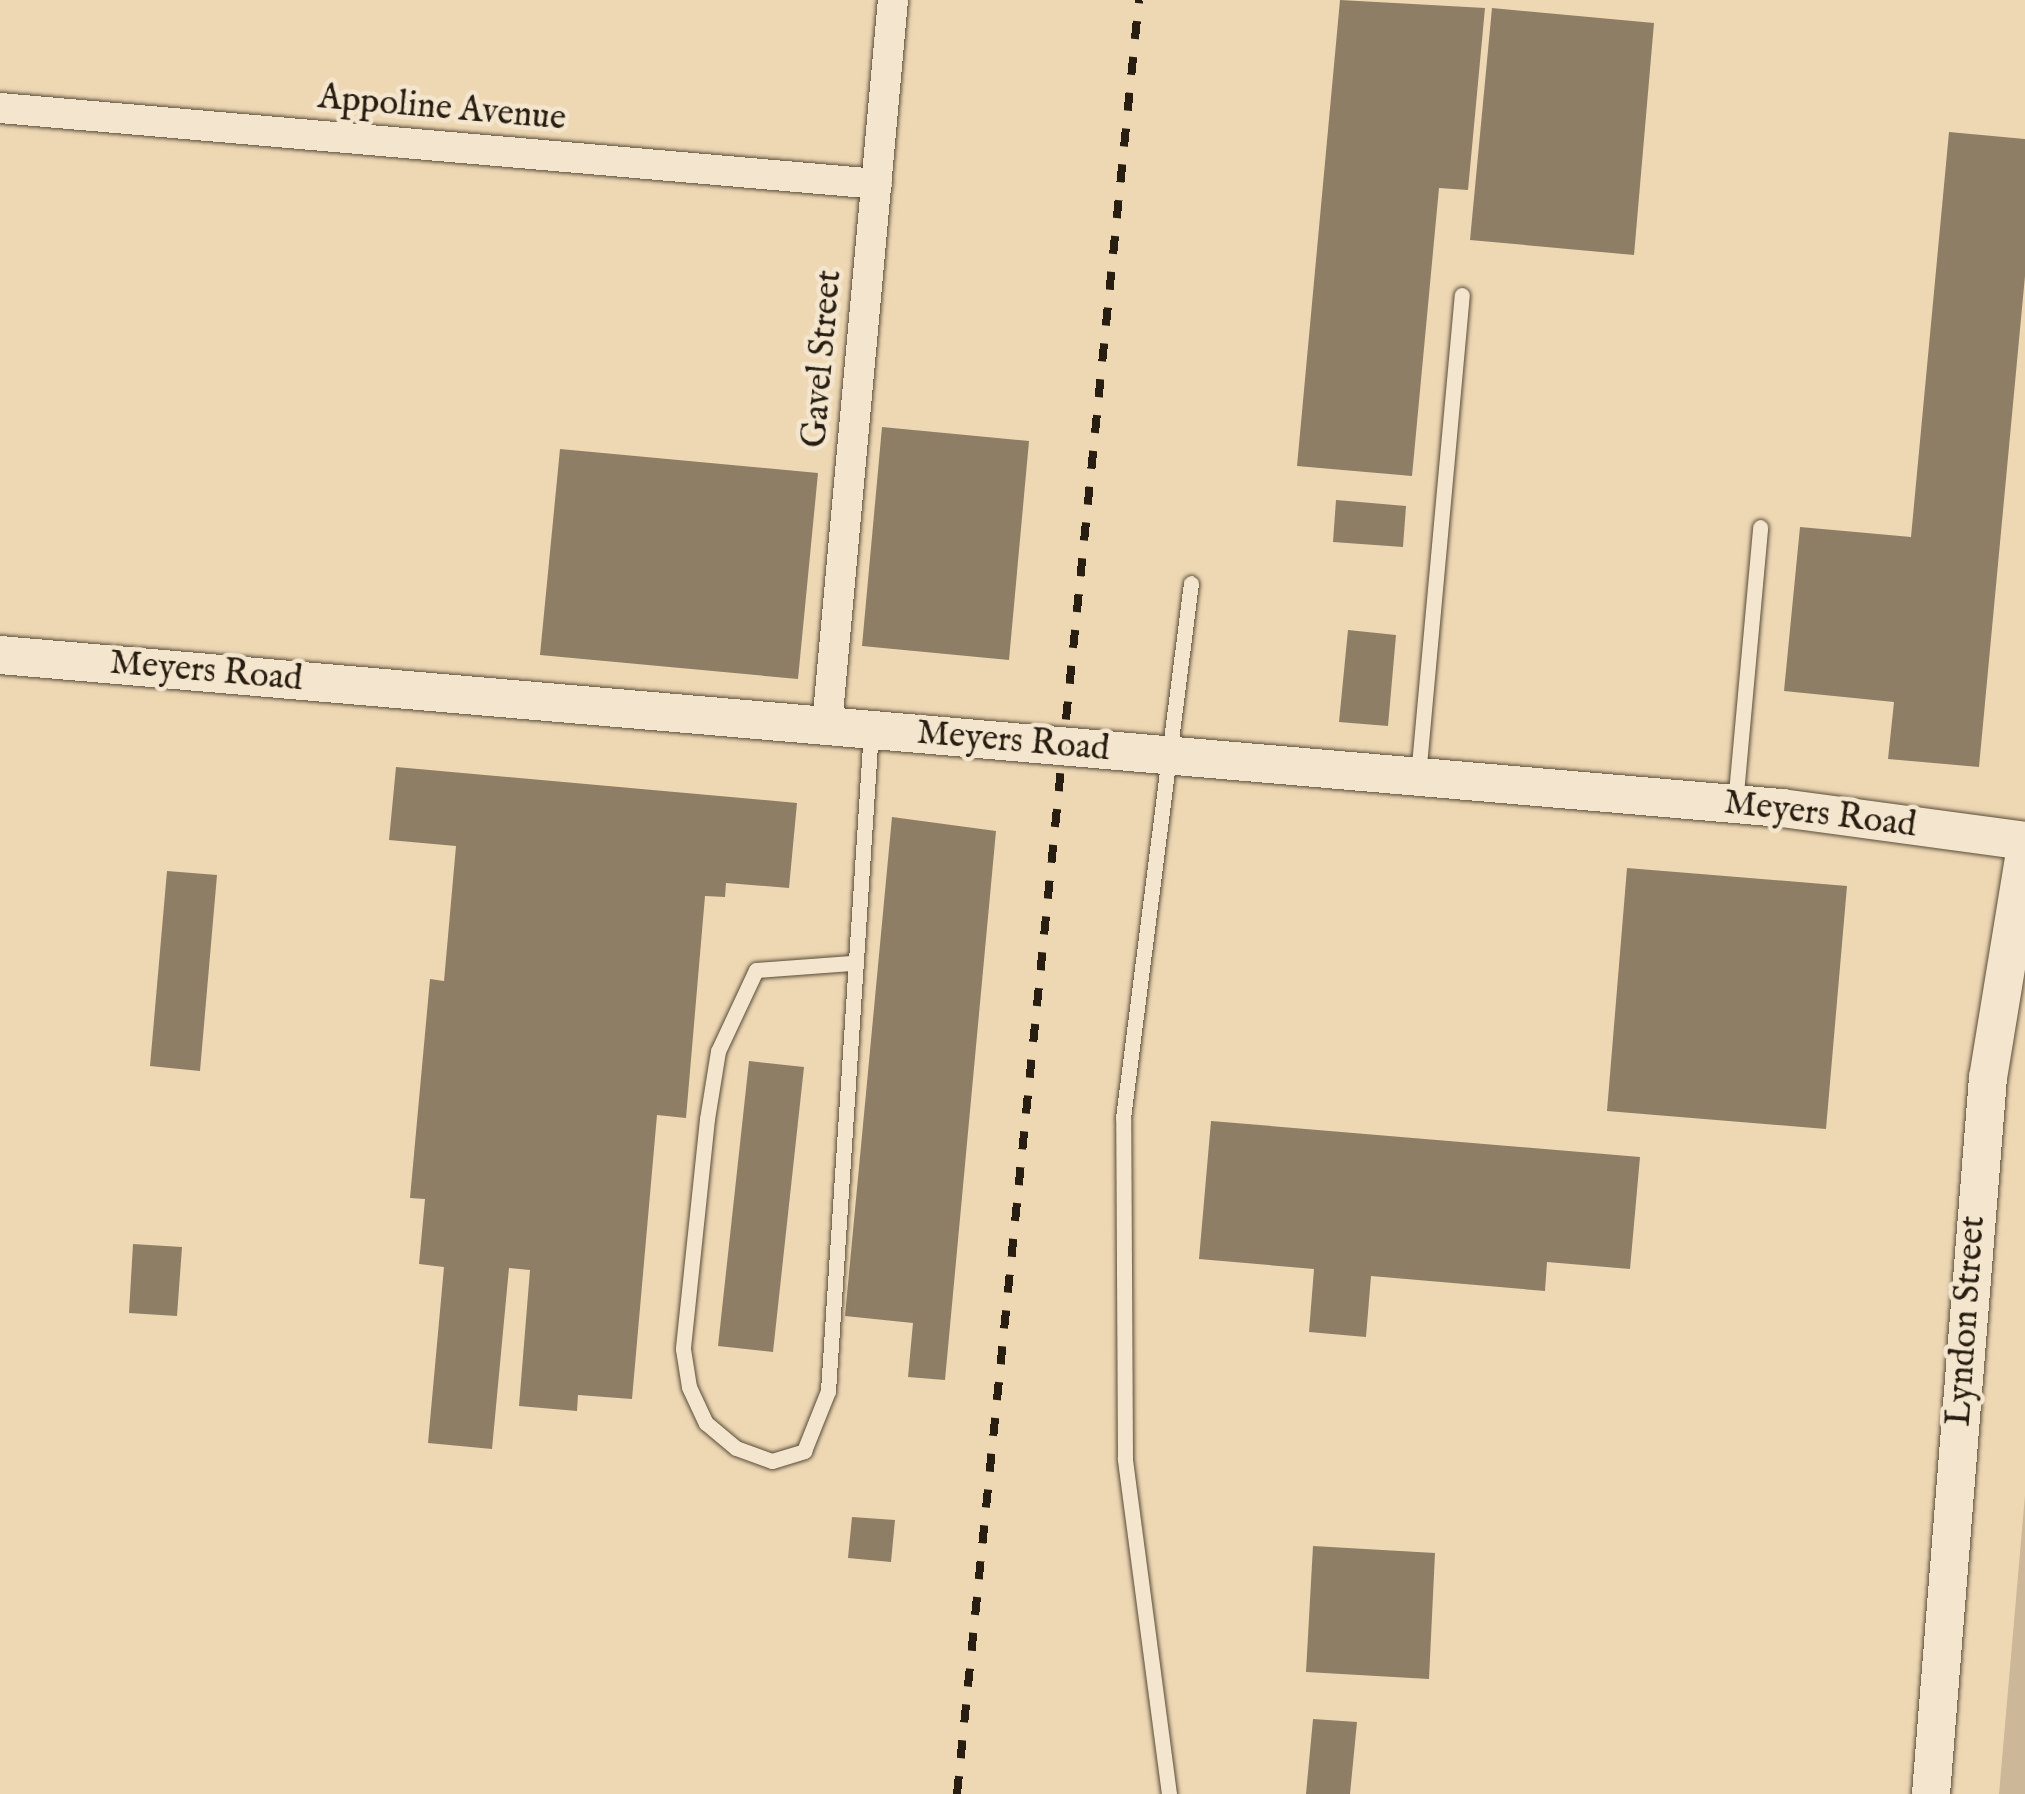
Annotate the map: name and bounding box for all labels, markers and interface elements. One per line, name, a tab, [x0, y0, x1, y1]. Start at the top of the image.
street label: Appoline Avenue	[316, 77, 568, 141]
street label: Gavel Street	[794, 268, 852, 450]
street label: Meyers Road	[108, 643, 304, 701]
street label: Meyers Road	[915, 713, 1111, 771]
street label: Meyers Road	[1721, 782, 1919, 848]
street label: Lyndon Street	[1939, 1214, 1995, 1428]

